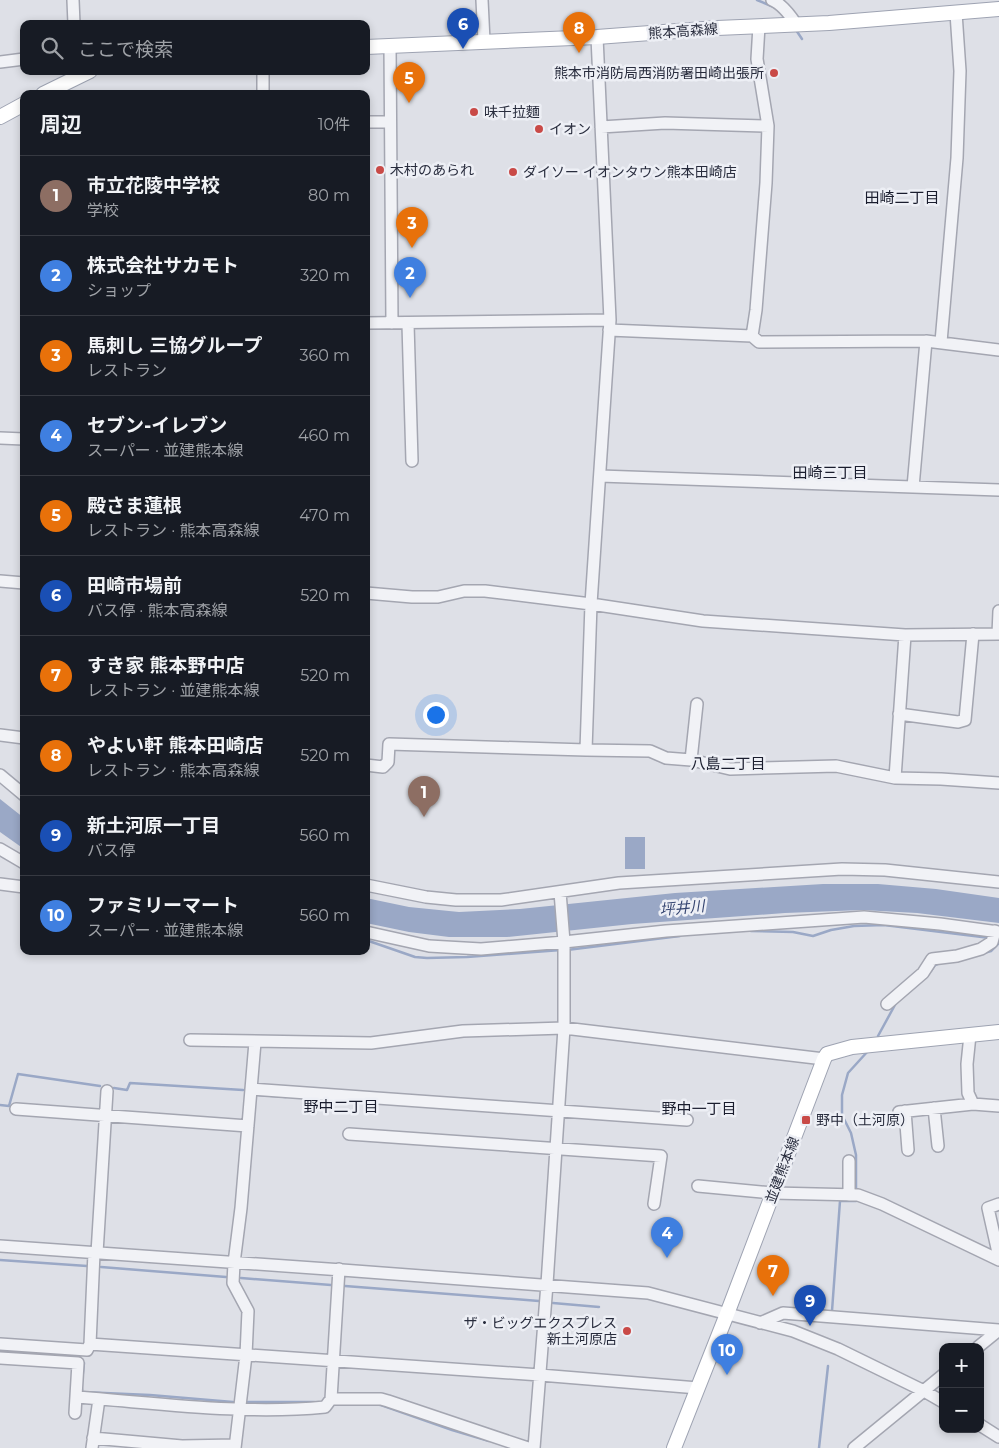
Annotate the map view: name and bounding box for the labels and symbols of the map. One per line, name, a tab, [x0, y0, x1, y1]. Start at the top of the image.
pin: 6	[447, 8, 479, 49]
pin: 8	[563, 12, 595, 53]
street label: 熊本高森線	[647, 20, 719, 42]
pin: 5	[393, 62, 425, 103]
place label: 熊本市消防局西消防署田崎出張所	[554, 64, 764, 82]
marker: 熊本市消防局西消防署田崎出張所	[768, 67, 780, 79]
place label: 味千拉麵	[484, 103, 540, 121]
marker: 味千拉麵	[468, 106, 480, 118]
place label: イオン	[549, 120, 591, 138]
marker: イオン	[533, 123, 545, 135]
place label: 木村のあられ	[390, 161, 474, 179]
place label: ダイソー イオンタウン熊本田崎店	[523, 163, 737, 181]
marker: 木村のあられ	[374, 164, 386, 176]
marker: ダイソー イオンタウン熊本田崎店	[507, 166, 519, 178]
district label: 田崎二丁目	[864, 188, 940, 207]
pin: 3	[396, 207, 428, 248]
pin: 2	[394, 257, 426, 298]
district label: 田崎三丁目	[792, 463, 868, 482]
your location	[423, 702, 449, 728]
district label: 八島二丁目	[690, 754, 766, 773]
pin: 1	[408, 776, 440, 817]
water label: 坪井川	[659, 896, 707, 919]
district label: 野中二丁目	[303, 1097, 379, 1116]
district label: 野中一丁目	[661, 1099, 737, 1118]
place label: 野中（土河原）	[816, 1111, 914, 1129]
marker: 野中（土河原）	[800, 1114, 812, 1126]
street label: 並建熊本線	[761, 1134, 803, 1206]
pin: 4	[651, 1217, 683, 1258]
pin: 7	[757, 1255, 789, 1296]
pin: 9	[794, 1285, 826, 1326]
place label: ザ・ビッグエクスプレス 新土河原店	[463, 1314, 617, 1348]
marker: ザ・ビッグエクスプレス 新土河原店	[621, 1325, 633, 1337]
pin: 10	[711, 1334, 743, 1375]

